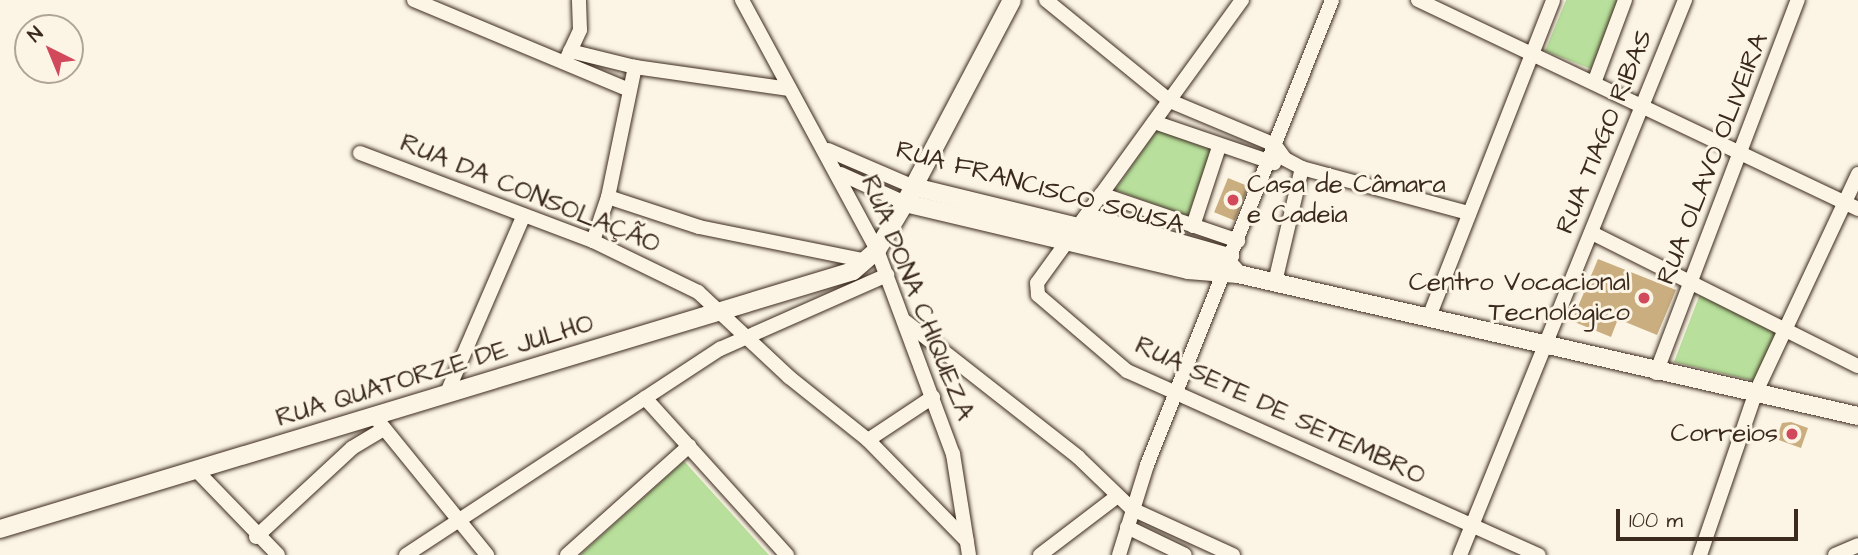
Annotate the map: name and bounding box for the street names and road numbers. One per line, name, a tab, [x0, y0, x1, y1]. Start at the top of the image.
street label: RUA TIAGO RIBAS	[1550, 25, 1660, 239]
street label: RUA OLAVO OLIVEIRA	[1651, 29, 1775, 289]
street label: RUA DA CONSOLAÇÃO	[396, 128, 664, 260]
street label: RUA FRANCISCO SOUSA	[892, 134, 1188, 242]
street label: RUA DONA CHIQUEZA	[854, 171, 980, 425]
street label: RUA QUATORZE DE JULHO	[272, 308, 598, 434]
street label: RUA SETE DE SETEMBRO	[1130, 330, 1430, 492]

